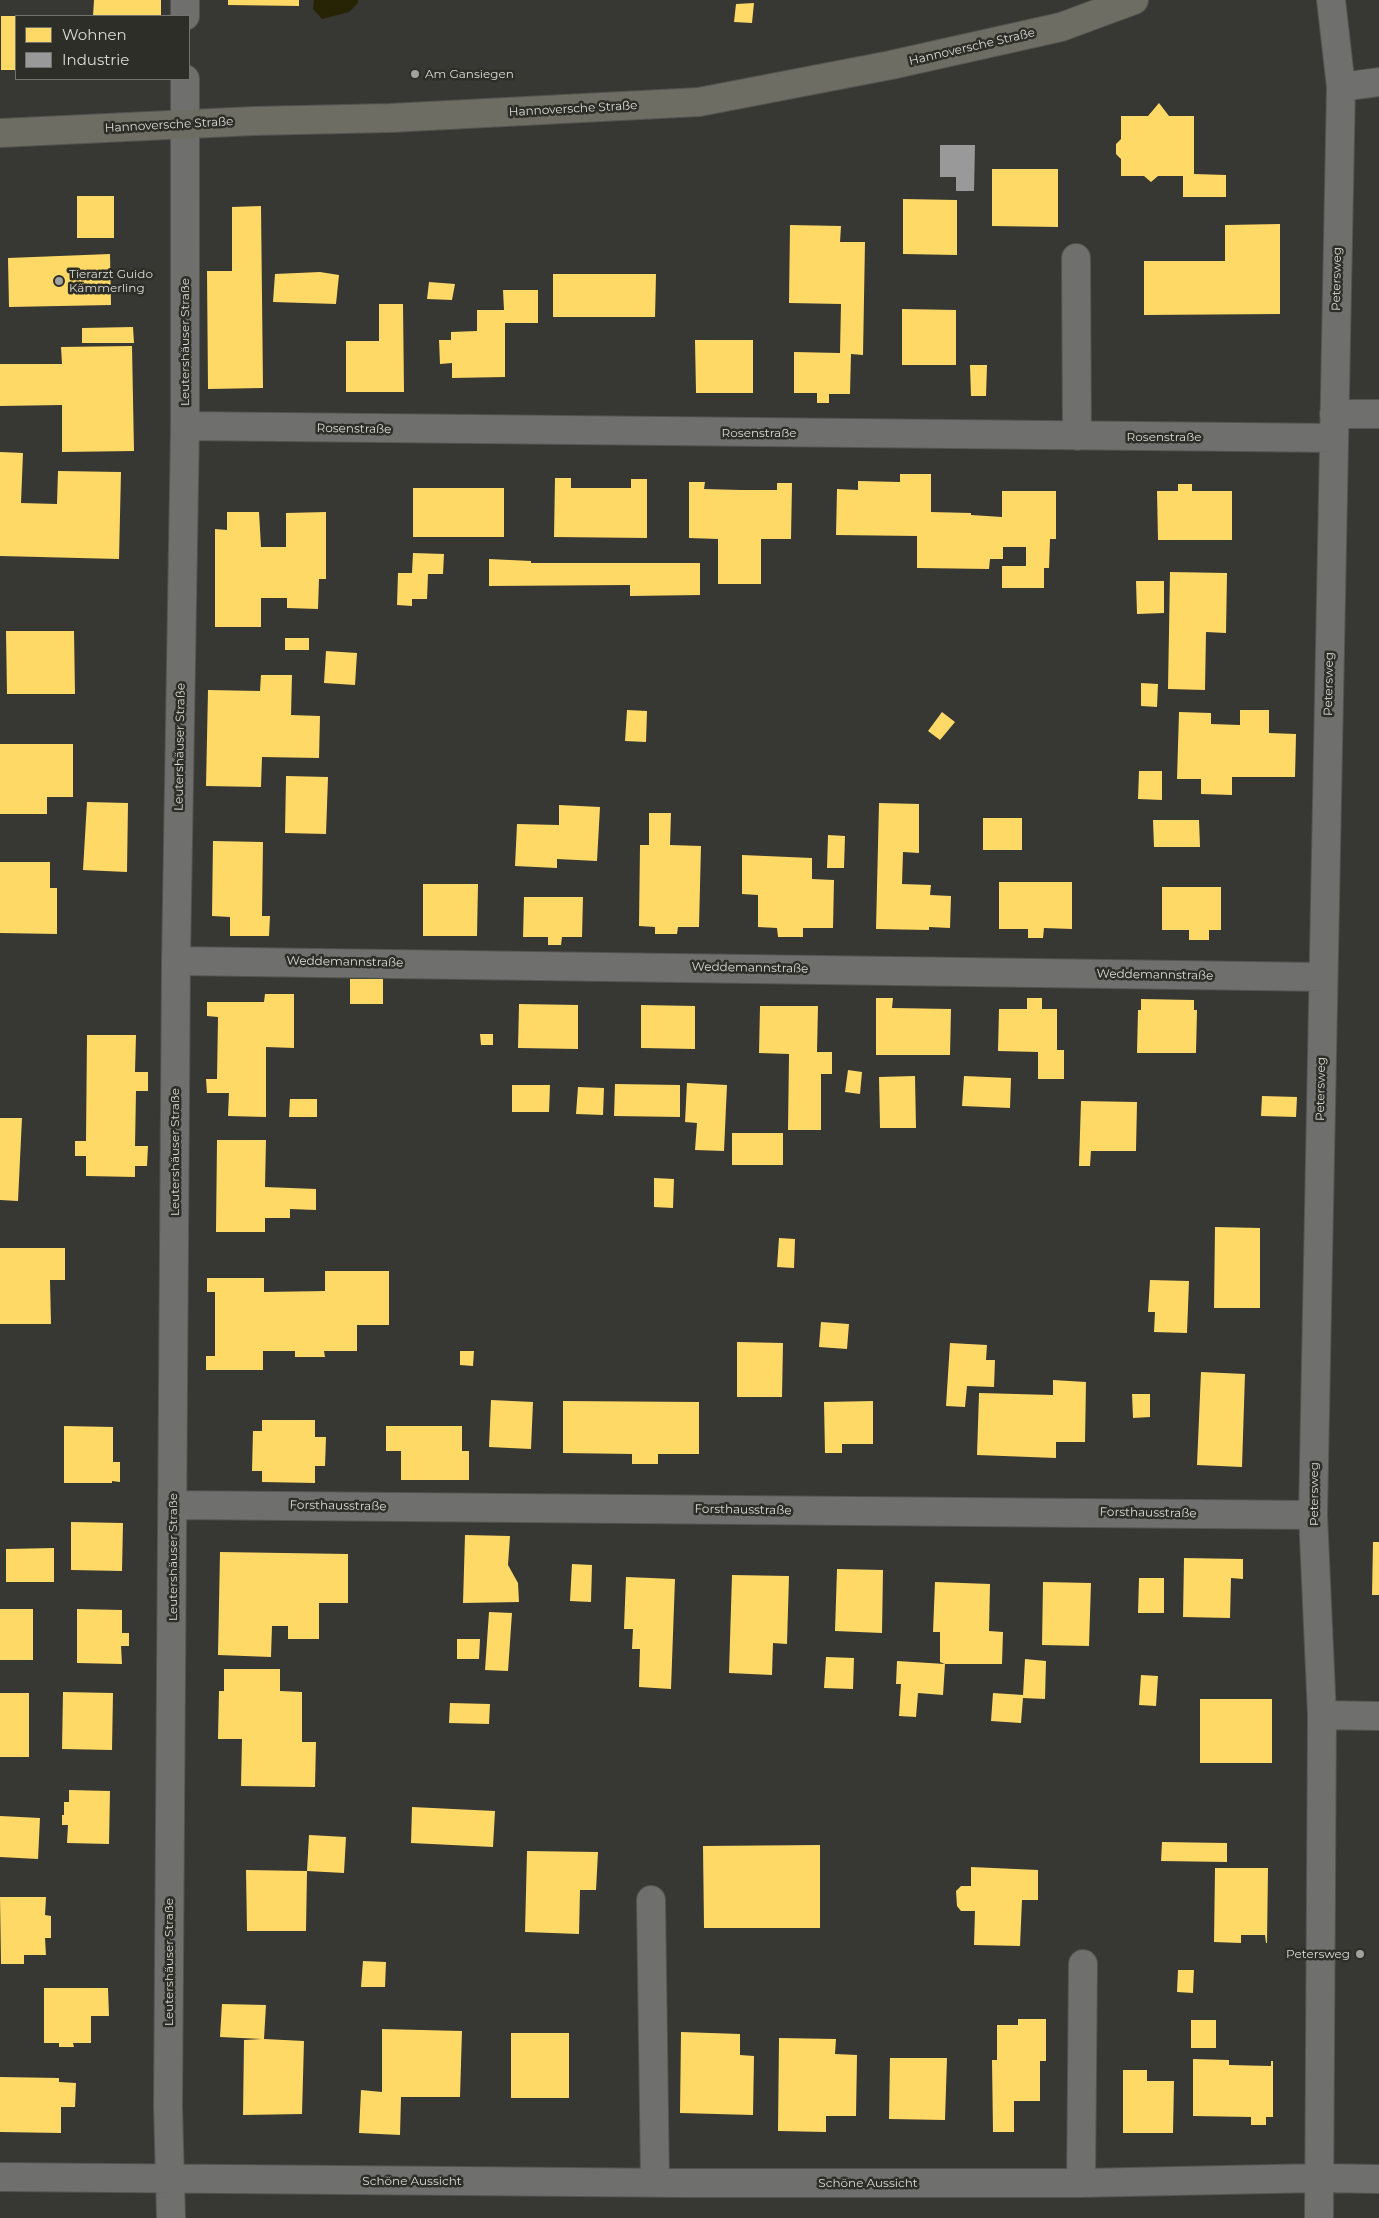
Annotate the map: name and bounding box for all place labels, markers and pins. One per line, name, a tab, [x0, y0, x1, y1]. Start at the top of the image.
place label: Am Gansiegen	[425, 67, 514, 81]
marker: Am Gansiegen	[409, 68, 421, 80]
place label: Tierarzt Guido Kämmerling	[69, 267, 153, 295]
marker: Tierarzt Guido Kämmerling	[53, 275, 65, 287]
place label: Petersweg	[1286, 1947, 1350, 1961]
marker: Petersweg	[1354, 1948, 1366, 1960]

